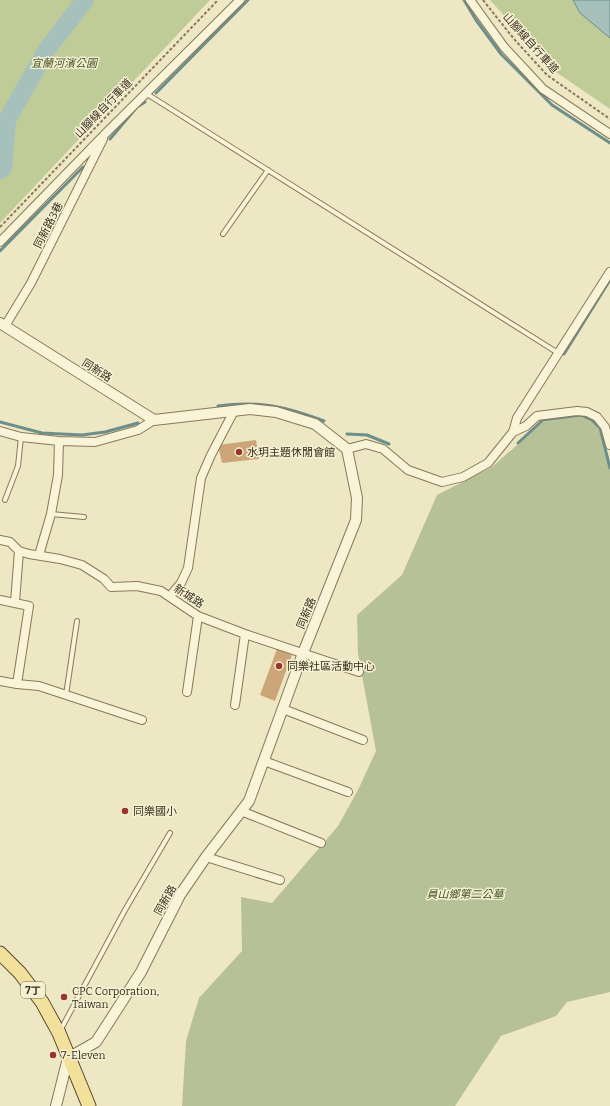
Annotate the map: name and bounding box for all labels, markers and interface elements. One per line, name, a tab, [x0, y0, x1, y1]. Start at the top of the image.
street label: 山腳線自行車道	[500, 10, 561, 76]
park label: 宜蘭河濱公園	[31, 57, 99, 70]
street label: 山腳線自行車道	[72, 76, 135, 141]
street label: 同新路3巷	[31, 200, 66, 251]
street label: 同新路	[79, 356, 114, 385]
place label: 水玥主題休閒會館	[247, 446, 335, 459]
marker: 水玥主題休閒會館	[234, 447, 244, 457]
street label: 新城路	[171, 582, 206, 611]
street label: 同新路	[294, 595, 319, 631]
place label: 同樂社區活動中心	[287, 660, 375, 673]
marker: 同樂社區活動中心	[274, 661, 284, 671]
place label: 同樂國小	[133, 805, 177, 818]
marker: 同樂國小	[120, 806, 130, 816]
street label: 同新路	[152, 883, 179, 918]
park label: 員山鄉第二公墓	[427, 888, 505, 901]
road number: 7丁	[21, 982, 45, 998]
place label: CPC Corporation, Taiwan	[72, 985, 159, 1011]
marker: CPC Corporation, Taiwan	[59, 992, 69, 1002]
place label: 7-Eleven	[61, 1049, 106, 1062]
marker: 7-Eleven	[48, 1050, 58, 1060]

